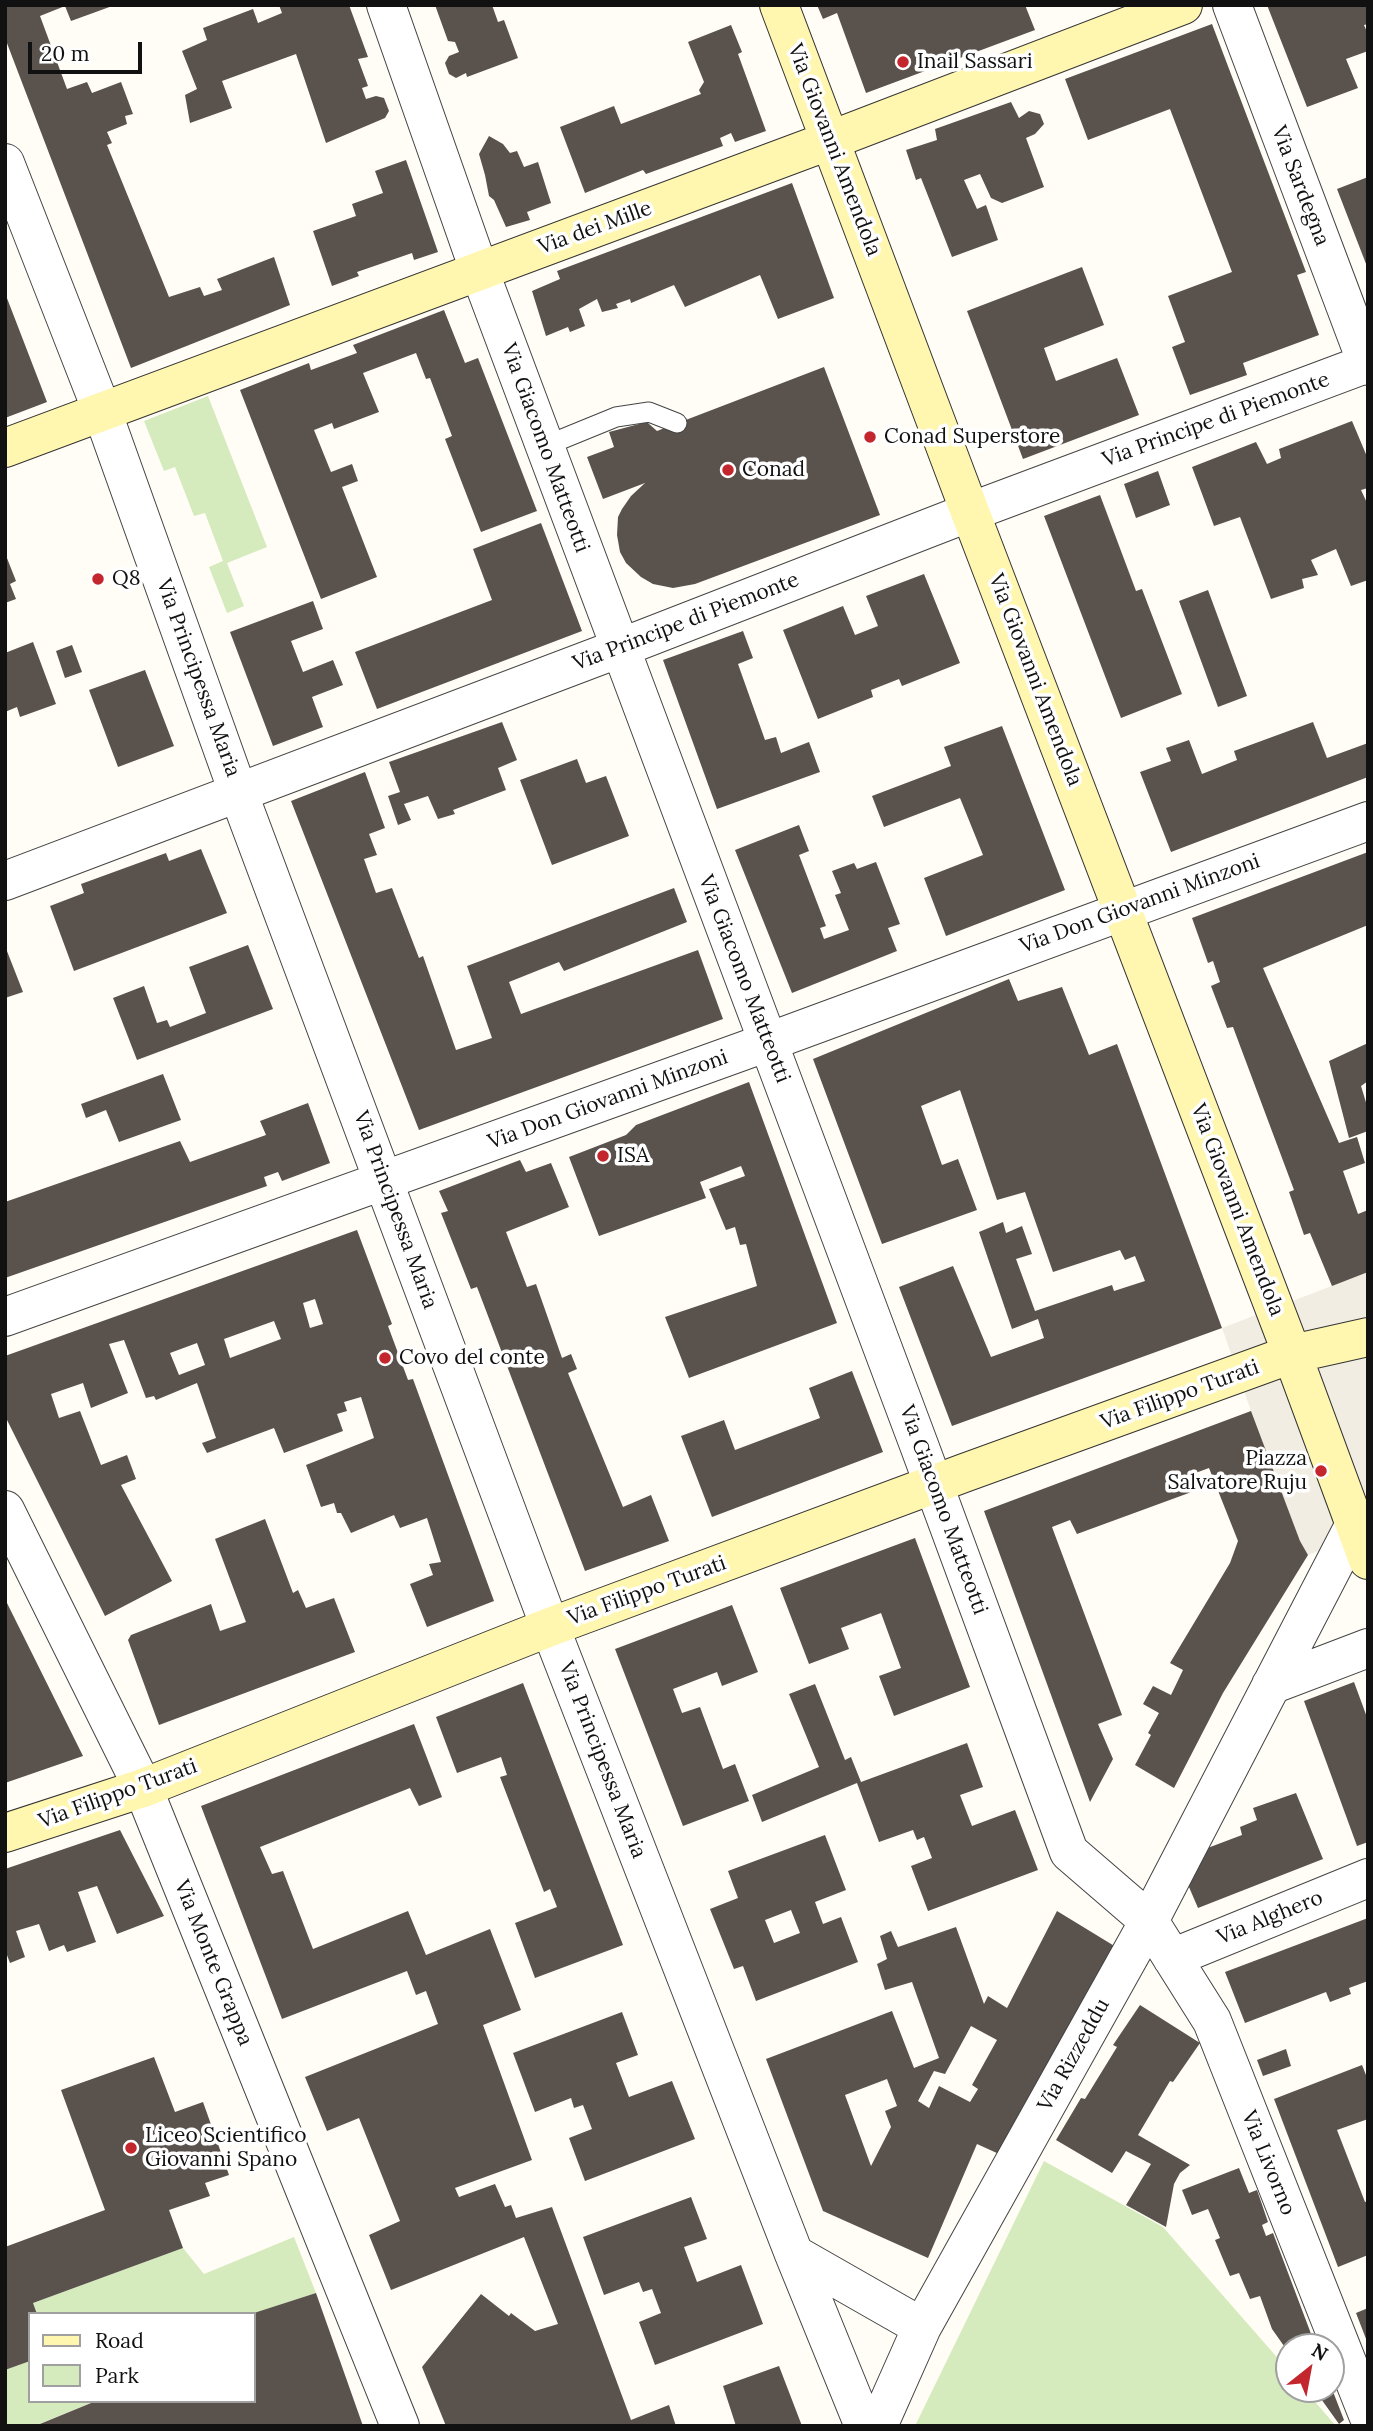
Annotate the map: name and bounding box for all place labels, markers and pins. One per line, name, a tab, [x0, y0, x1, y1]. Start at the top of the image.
place label: Inail Sassari	[917, 49, 1033, 75]
marker: Inail Sassari	[895, 54, 911, 70]
place label: Conad Superstore	[884, 424, 1060, 450]
marker: Conad Superstore	[862, 429, 878, 445]
place label: Conad	[742, 457, 805, 483]
marker: Conad	[720, 462, 736, 478]
place label: Q8	[112, 566, 141, 592]
marker: Q8	[90, 571, 106, 587]
place label: ISA	[617, 1143, 649, 1169]
marker: ISA	[595, 1148, 611, 1164]
place label: Covo del conte	[399, 1345, 545, 1371]
marker: Covo del conte	[377, 1350, 393, 1366]
place label: Piazza Salvatore Ruju	[1168, 1446, 1307, 1496]
marker: Piazza Salvatore Ruju	[1313, 1463, 1329, 1479]
place label: Liceo Scientifico Giovanni Spano	[145, 2123, 307, 2173]
marker: Liceo Scientifico Giovanni Spano	[123, 2140, 139, 2156]

